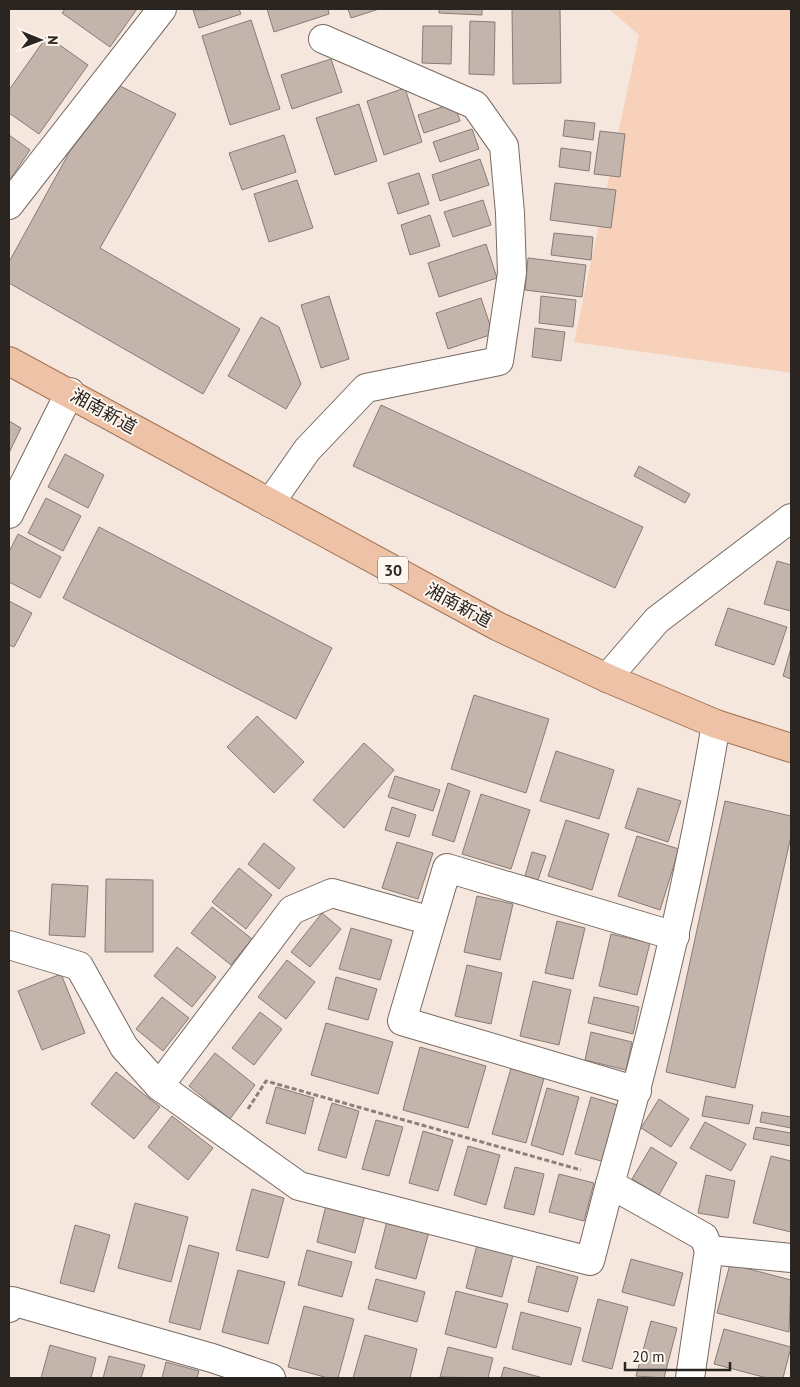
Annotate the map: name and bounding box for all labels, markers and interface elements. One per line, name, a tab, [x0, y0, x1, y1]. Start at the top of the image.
north arrow	[15, 15, 65, 65]
text: N	[44, 35, 62, 45]
street label: 湘南新道	[67, 383, 141, 439]
road number: 30	[378, 556, 408, 584]
street label: 湘南新道	[422, 578, 496, 632]
scale bar	[625, 1340, 730, 1372]
text: 20 m	[632, 1347, 665, 1366]

